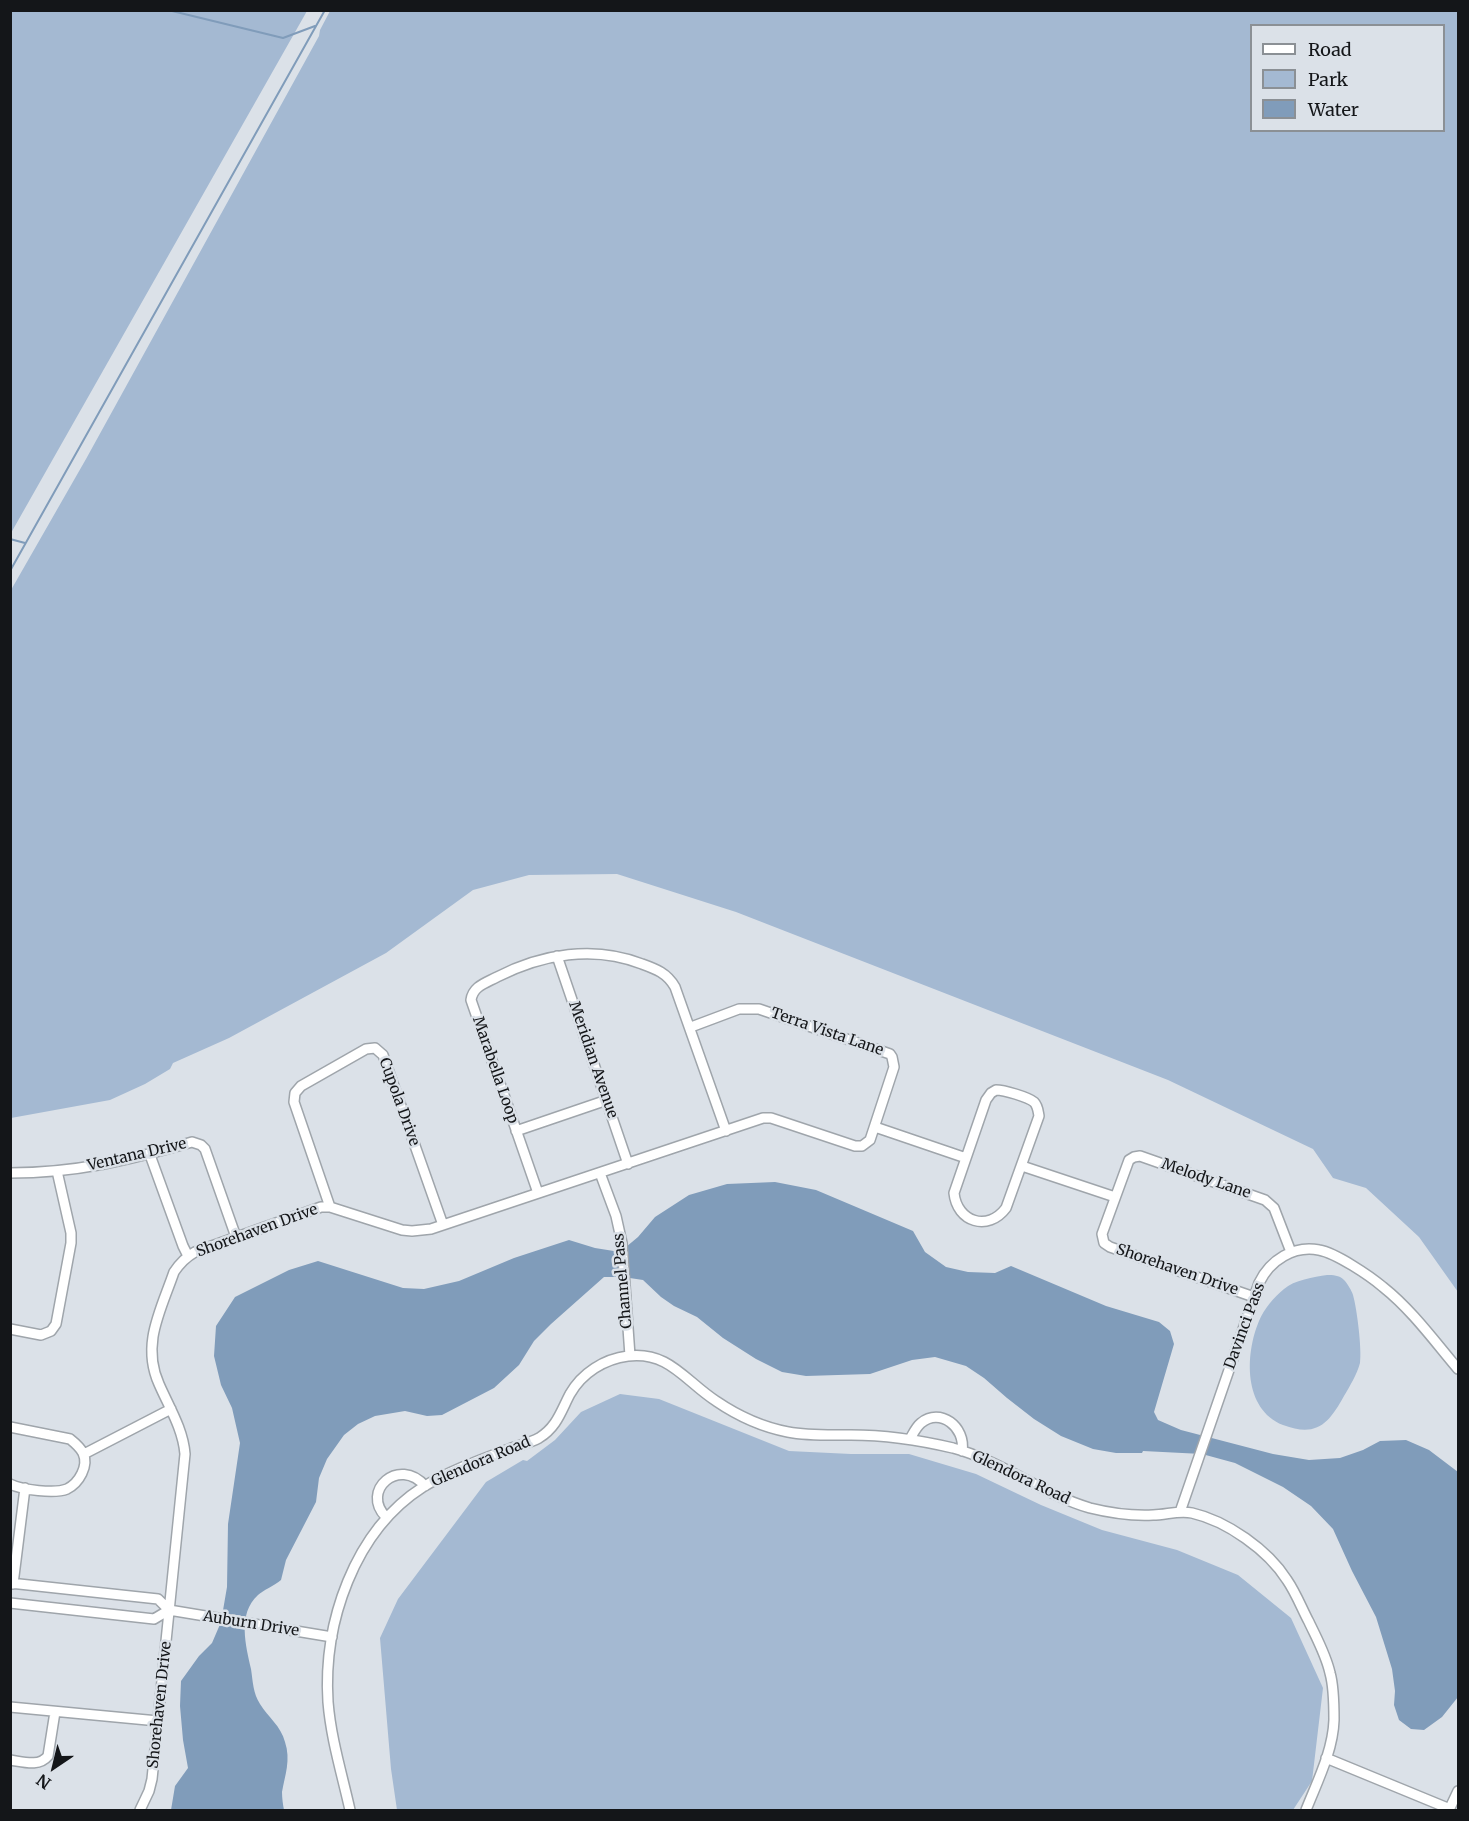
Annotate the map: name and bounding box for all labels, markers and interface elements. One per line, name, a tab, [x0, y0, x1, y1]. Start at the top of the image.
legend	[1250, 24, 1445, 132]
text: Road	[1308, 38, 1352, 61]
text: Park	[1308, 68, 1348, 91]
text: Water	[1308, 98, 1359, 121]
street label: Meridian Avenue	[565, 999, 621, 1121]
street label: Terra Vista Lane	[768, 1004, 886, 1060]
street label: Marabella Loop	[468, 1014, 522, 1126]
street label: Cupola Drive	[375, 1056, 423, 1148]
street label: Ventana Drive	[86, 1135, 188, 1175]
street label: Melody Lane	[1159, 1155, 1253, 1203]
street label: Shorehaven Drive	[194, 1201, 320, 1261]
street label: Channel Pass	[610, 1232, 636, 1330]
street label: Shorehaven Drive	[1114, 1241, 1240, 1299]
street label: Davinci Pass	[1221, 1280, 1269, 1372]
street label: Glendora Road	[429, 1433, 533, 1491]
street label: Glendora Road	[969, 1448, 1073, 1508]
street label: Auburn Drive	[202, 1608, 300, 1640]
street label: Shorehaven Drive	[144, 1640, 176, 1770]
north arrow	[24, 1737, 84, 1797]
text: N	[33, 1770, 55, 1794]

